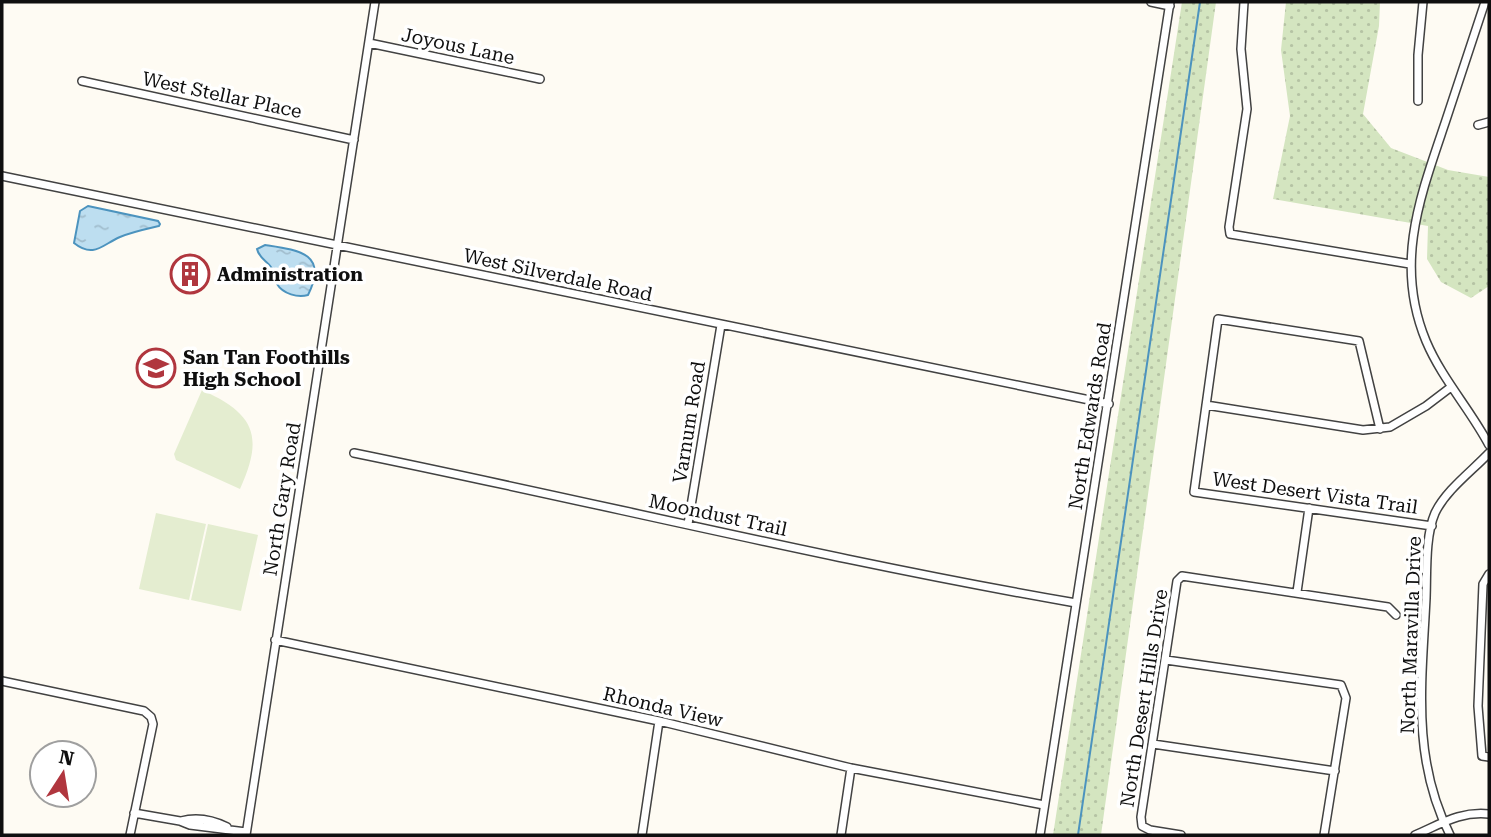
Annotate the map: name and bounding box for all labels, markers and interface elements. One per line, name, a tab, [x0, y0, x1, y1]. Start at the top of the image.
street label: Joyous Lane	[399, 23, 517, 69]
street label: West Stellar Place	[140, 67, 304, 123]
street label: West Silverdale Road	[461, 244, 655, 306]
building icon: Administration	[169, 253, 211, 295]
place label: Administration	[217, 263, 363, 286]
street label: North Edwards Road	[1064, 321, 1116, 511]
place label: San Tan Foothills High School	[183, 346, 350, 391]
school or university icon: San Tan Foothills High School	[135, 347, 177, 389]
street label: Varnum Road	[668, 360, 710, 484]
street label: North Gary Road	[259, 421, 305, 577]
street label: West Desert Vista Trail	[1211, 467, 1419, 519]
street label: Moondust Trail	[647, 489, 789, 541]
street label: North Maravilla Drive	[1396, 536, 1426, 734]
street label: North Desert Hills Drive	[1115, 587, 1173, 809]
street label: Rhonda View	[601, 682, 725, 732]
north arrow	[28, 739, 98, 809]
text: N	[57, 745, 76, 771]

